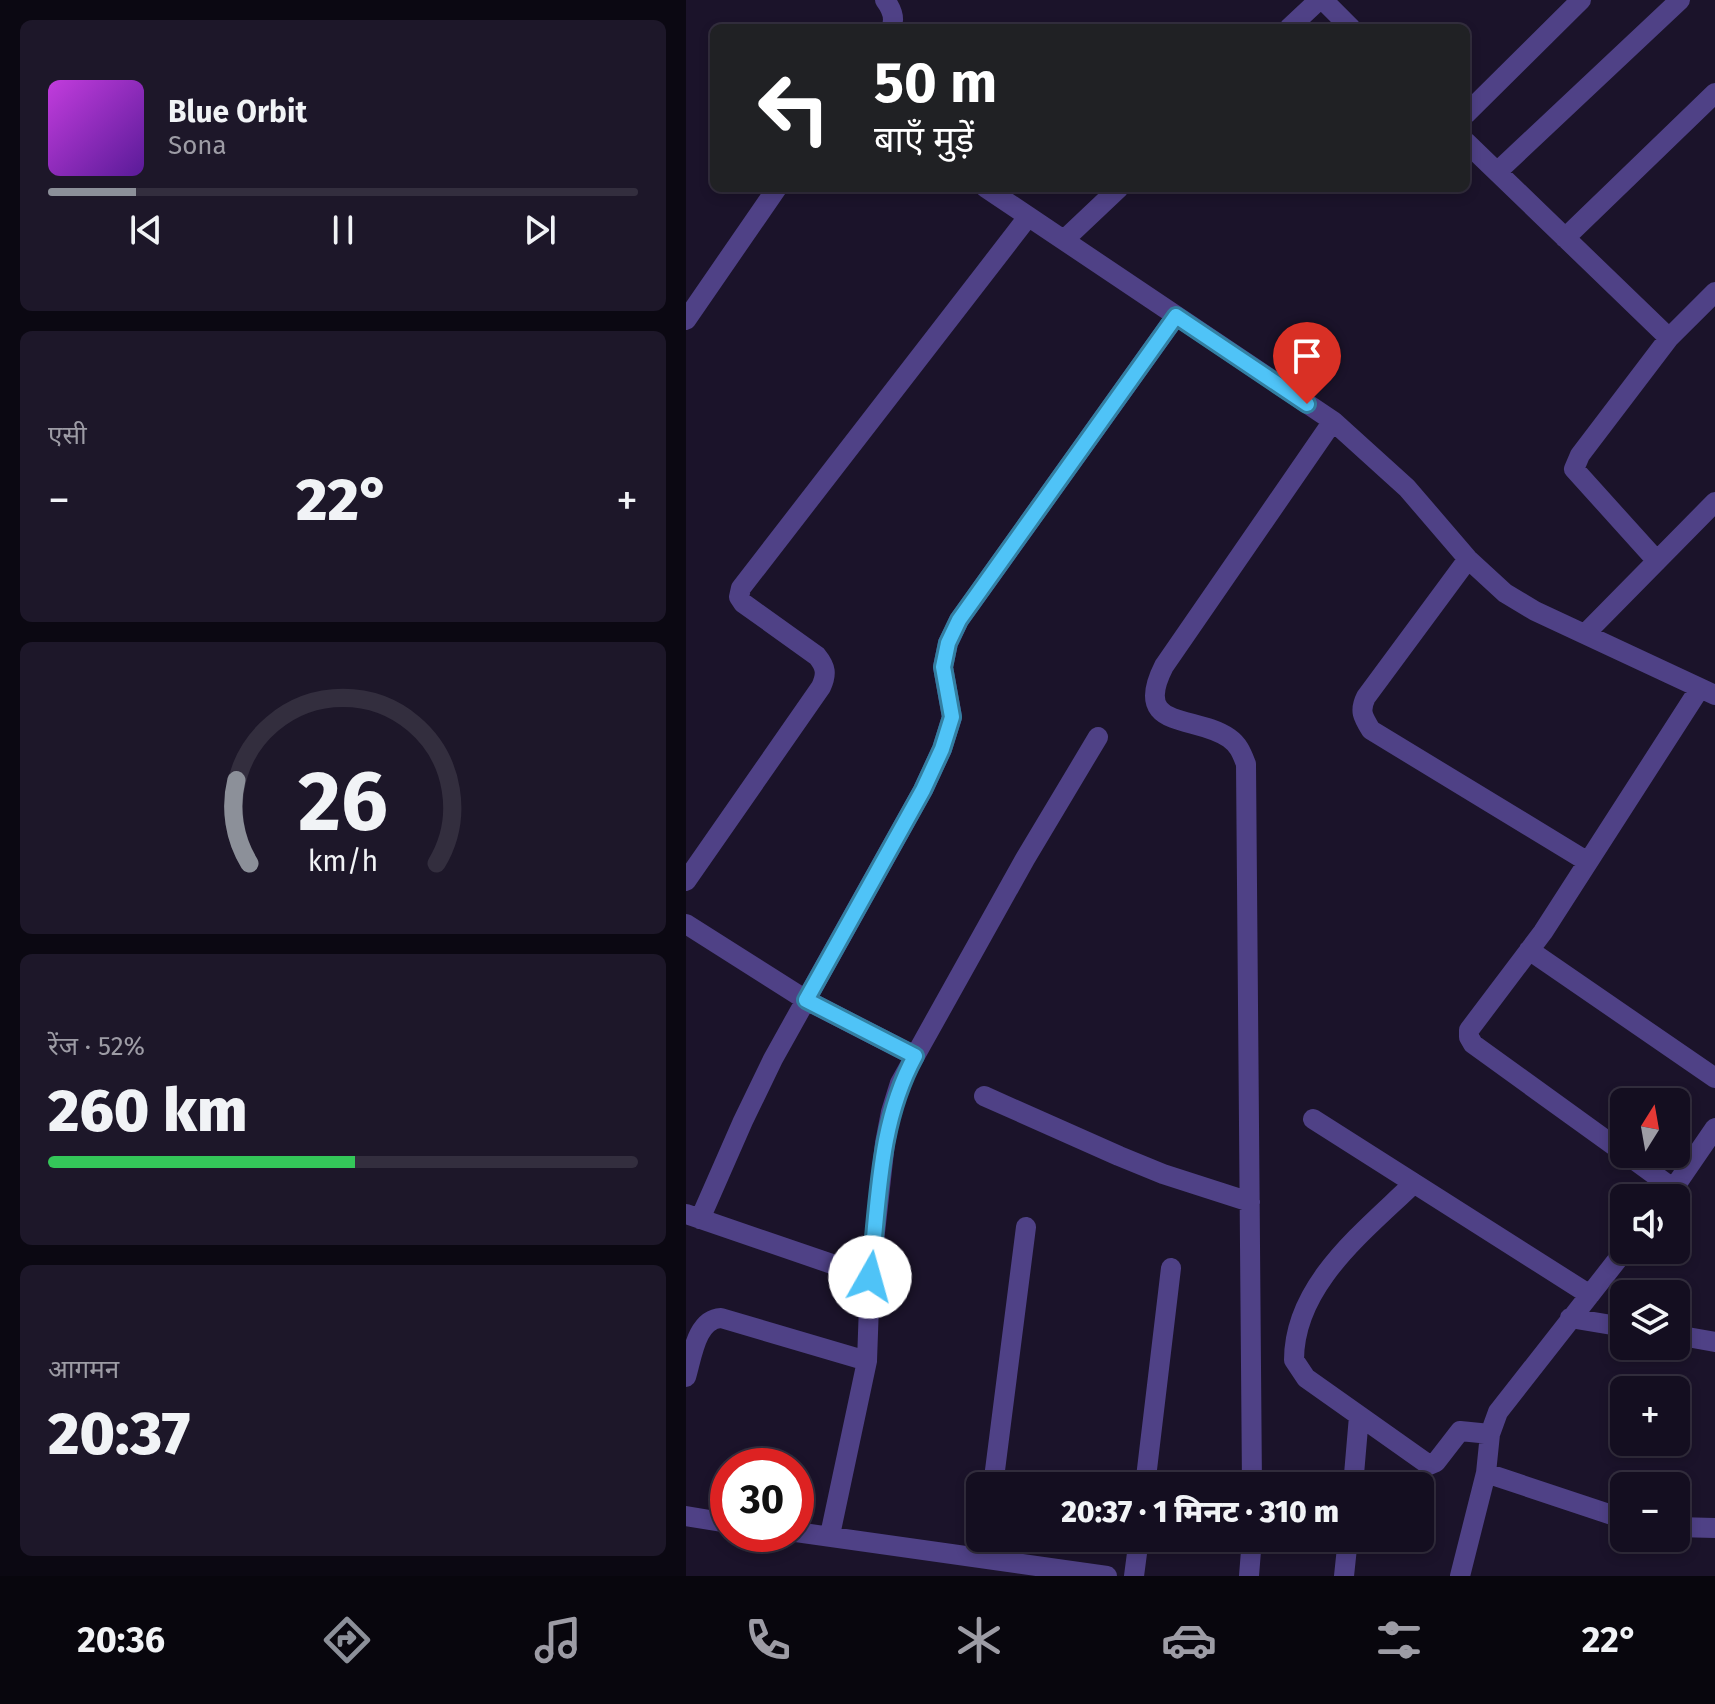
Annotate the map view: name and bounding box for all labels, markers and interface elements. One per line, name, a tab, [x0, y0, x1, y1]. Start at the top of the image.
text: 50 m	[874, 50, 997, 117]
icon: left	[742, 56, 846, 160]
text: Blue Orbit	[168, 94, 307, 130]
text: बाएँ मुड़ें	[874, 118, 974, 162]
text: Sona	[168, 130, 227, 161]
icon: previous	[124, 208, 168, 252]
icon: pause	[321, 208, 365, 252]
icon: next	[518, 208, 562, 252]
pin	[1273, 322, 1341, 404]
icon: arrive	[1285, 334, 1329, 378]
text: एसी	[48, 420, 87, 451]
text: 22°	[296, 464, 390, 536]
text: −	[48, 474, 70, 527]
text: +	[616, 474, 638, 527]
text: 26	[298, 752, 388, 852]
text: km/h	[308, 844, 378, 879]
text: रेंज · 52%	[48, 1031, 145, 1062]
text: 260 km	[48, 1075, 247, 1147]
north arrow	[1610, 1088, 1690, 1168]
map controls	[1610, 1088, 1690, 1552]
button: sound	[1610, 1184, 1690, 1264]
position arrow	[828, 1235, 912, 1319]
button: layers	[1610, 1280, 1690, 1360]
text: आगमन	[48, 1354, 119, 1385]
button: +	[1610, 1376, 1690, 1456]
text: 20:37	[48, 1398, 190, 1470]
speed limit sign: 30	[710, 1448, 814, 1552]
button: −	[1610, 1472, 1690, 1552]
text: 20:37 · 1 मिनट · 310 m	[1061, 1494, 1339, 1530]
icon: directions	[319, 1612, 375, 1668]
icon: music	[530, 1612, 586, 1668]
icon: phone	[740, 1612, 796, 1668]
icon: climate	[951, 1612, 1007, 1668]
icon: car	[1161, 1612, 1217, 1668]
icon: filters	[1371, 1612, 1427, 1668]
text: 20:36	[77, 1618, 165, 1662]
text: 22°	[1582, 1618, 1638, 1662]

